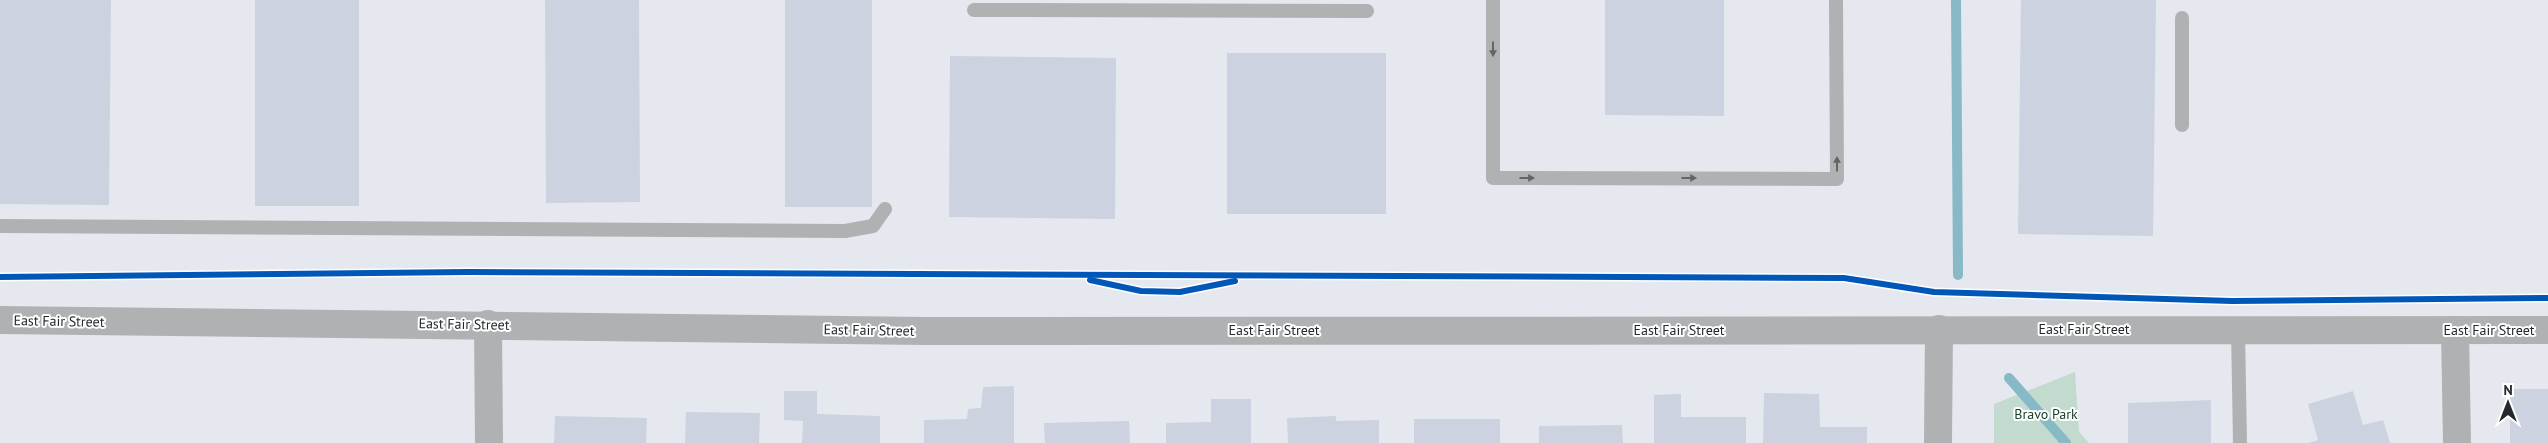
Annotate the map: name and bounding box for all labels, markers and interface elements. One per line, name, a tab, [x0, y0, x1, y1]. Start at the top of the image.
one-way arrow	[1489, 41, 1497, 57]
one-way arrow	[1833, 156, 1841, 172]
one-way arrow	[1519, 174, 1535, 182]
one-way arrow	[1681, 174, 1697, 182]
street label: East Fair Street	[13, 311, 105, 331]
street label: East Fair Street	[418, 314, 510, 334]
street label: East Fair Street	[823, 320, 915, 340]
street label: East Fair Street	[2038, 320, 2130, 338]
street label: East Fair Street	[1228, 321, 1320, 339]
street label: East Fair Street	[1633, 321, 1725, 339]
street label: East Fair Street	[2443, 321, 2535, 339]
north arrow	[2483, 378, 2533, 428]
text: N	[2503, 381, 2513, 399]
park label: Bravo Park	[2014, 405, 2078, 423]

